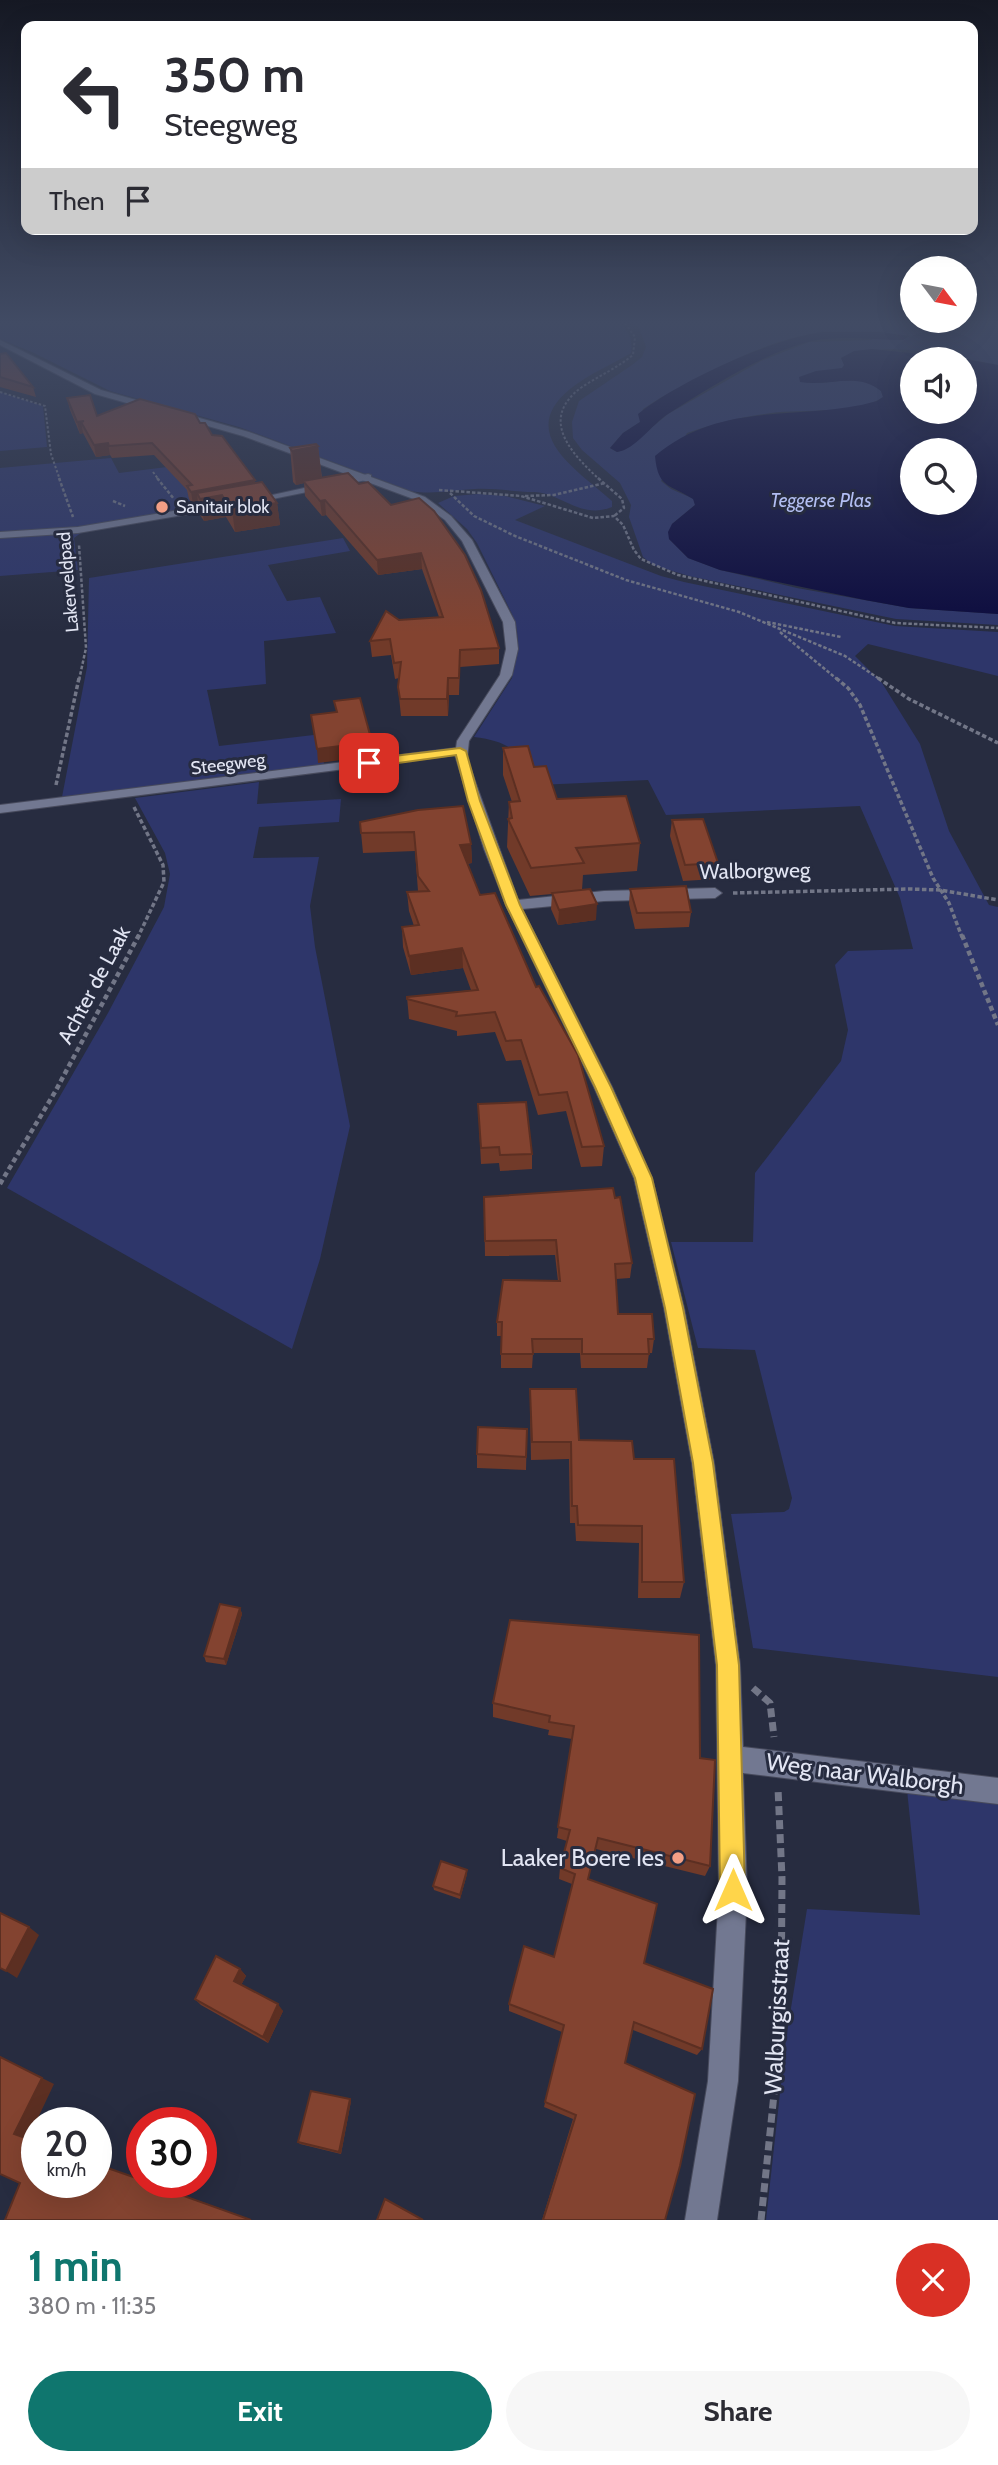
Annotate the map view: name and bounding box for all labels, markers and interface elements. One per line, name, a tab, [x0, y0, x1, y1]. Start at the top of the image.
text: 350 m	[164, 45, 305, 104]
icon: left	[49, 49, 140, 140]
text: Steegweg	[164, 105, 297, 144]
icon: arrive	[119, 182, 157, 220]
text: Then	[49, 185, 105, 217]
north arrow	[900, 256, 976, 332]
map controls	[900, 256, 977, 515]
button: sound	[900, 347, 977, 424]
button: search	[900, 438, 977, 515]
water label: Teggerse Plas	[770, 489, 872, 512]
place label: Sanitair blok	[176, 496, 270, 518]
marker: Sanitair blok	[154, 499, 170, 515]
street label: Lakerveldpad	[53, 531, 83, 633]
pin	[339, 733, 399, 793]
icon: arrive	[350, 744, 388, 782]
street label: Steegweg	[190, 748, 267, 779]
street label: Walborgweg	[699, 857, 811, 884]
street label: Achter de Laak	[52, 921, 135, 1048]
street label: Weg naar Walborgh	[765, 1747, 965, 1800]
place label: Laaker Boere Ies	[501, 1843, 664, 1872]
marker: Laaker Boere Ies	[670, 1850, 686, 1866]
position arrow	[696, 1853, 770, 1927]
street label: Walburgisstraat	[758, 1938, 795, 2096]
speed limit sign: 30	[126, 2107, 217, 2198]
text: 20	[45, 2122, 88, 2165]
text: km/h	[47, 2159, 86, 2181]
text: 1 min	[28, 2240, 123, 2292]
button: close	[896, 2243, 970, 2317]
text: 380 m · 11:35	[28, 2292, 156, 2320]
button: Exit	[28, 2371, 492, 2451]
button: Share	[506, 2371, 970, 2451]

